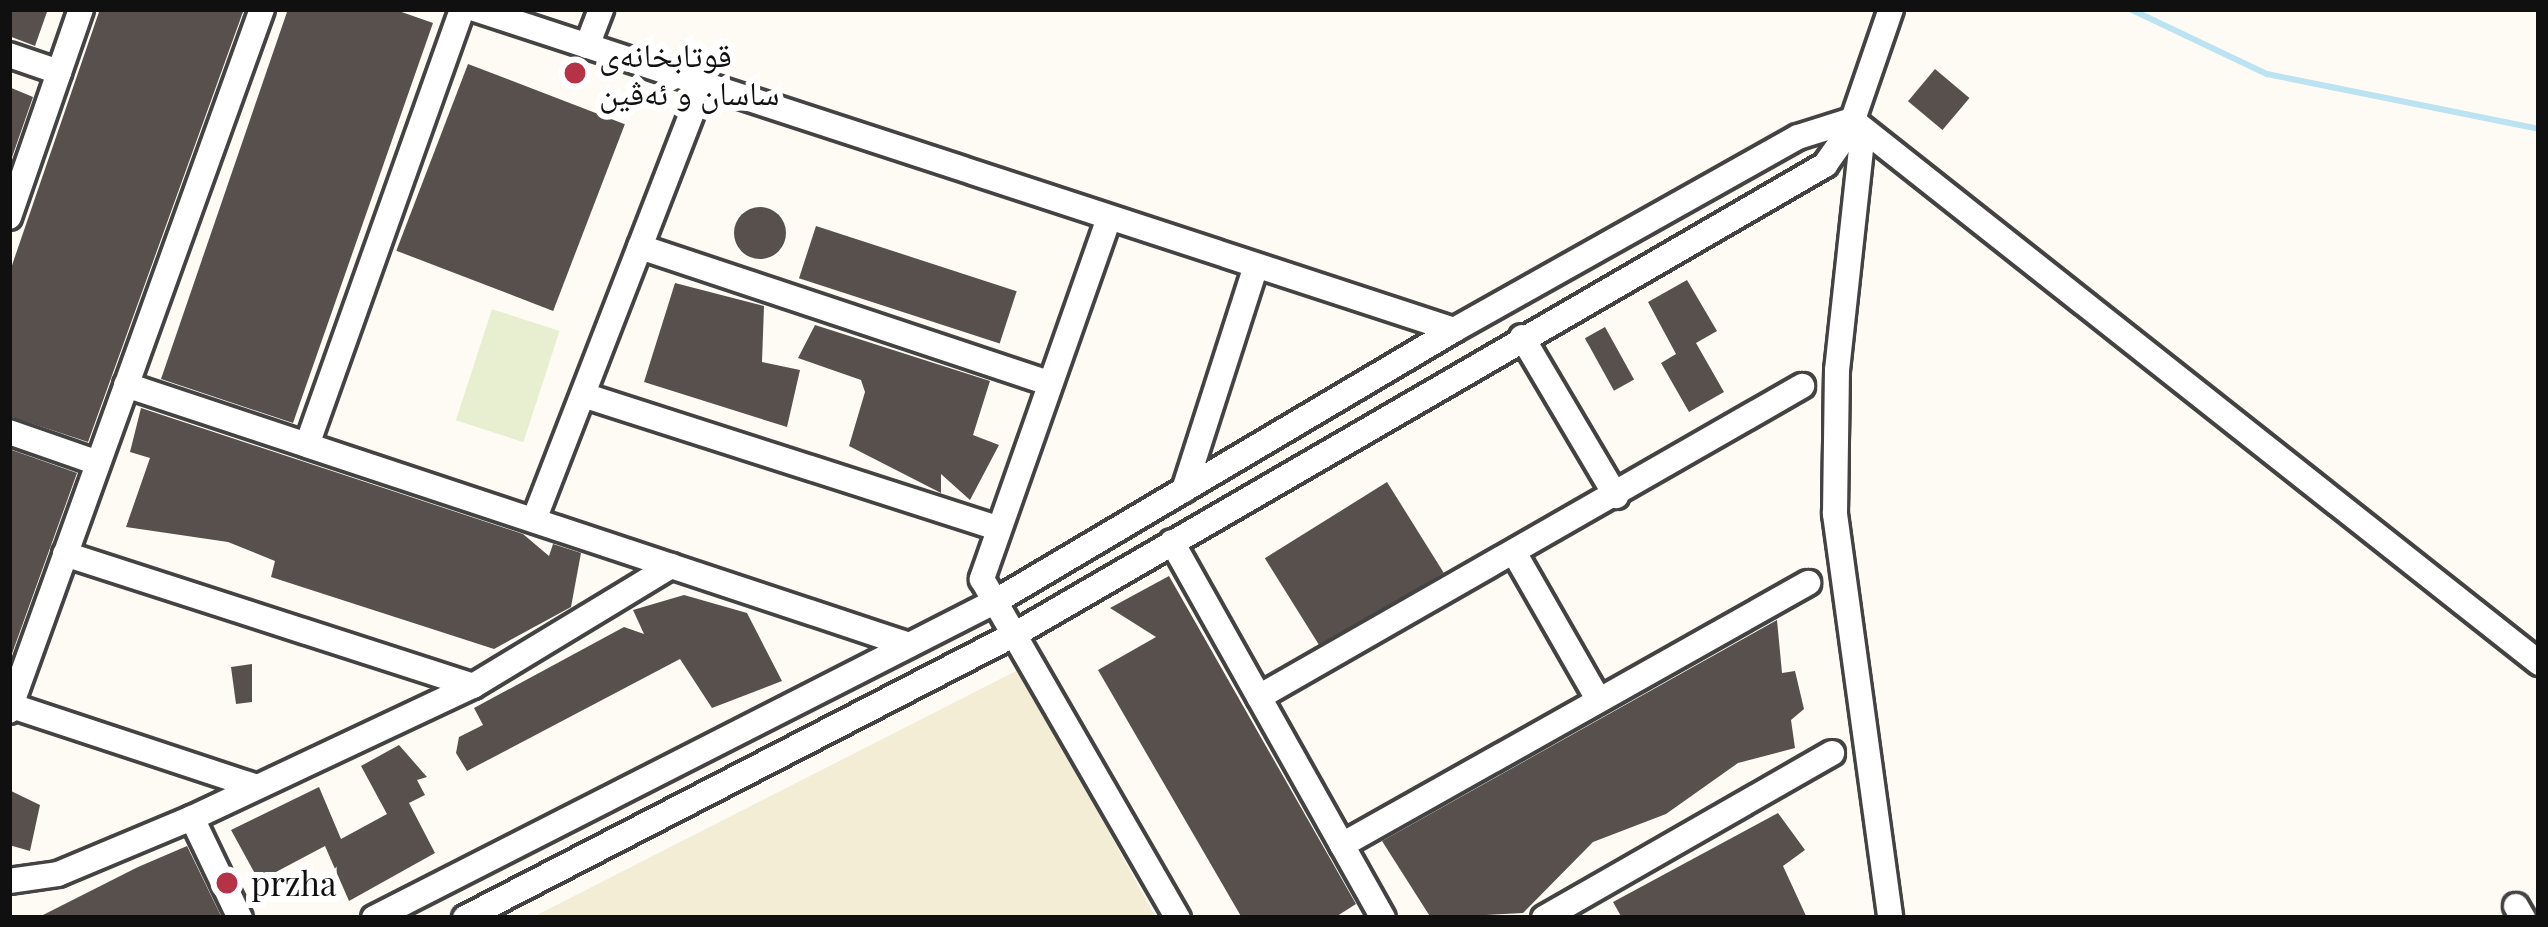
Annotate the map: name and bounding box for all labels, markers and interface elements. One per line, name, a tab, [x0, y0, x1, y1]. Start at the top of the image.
place label: قوتابخانەی ساسان و ئەڤین	[599, 34, 779, 112]
marker: قوتابخانەی ساسان و ئەڤین	[562, 60, 588, 86]
place label: przha	[251, 863, 336, 903]
marker: przha	[214, 870, 240, 896]

